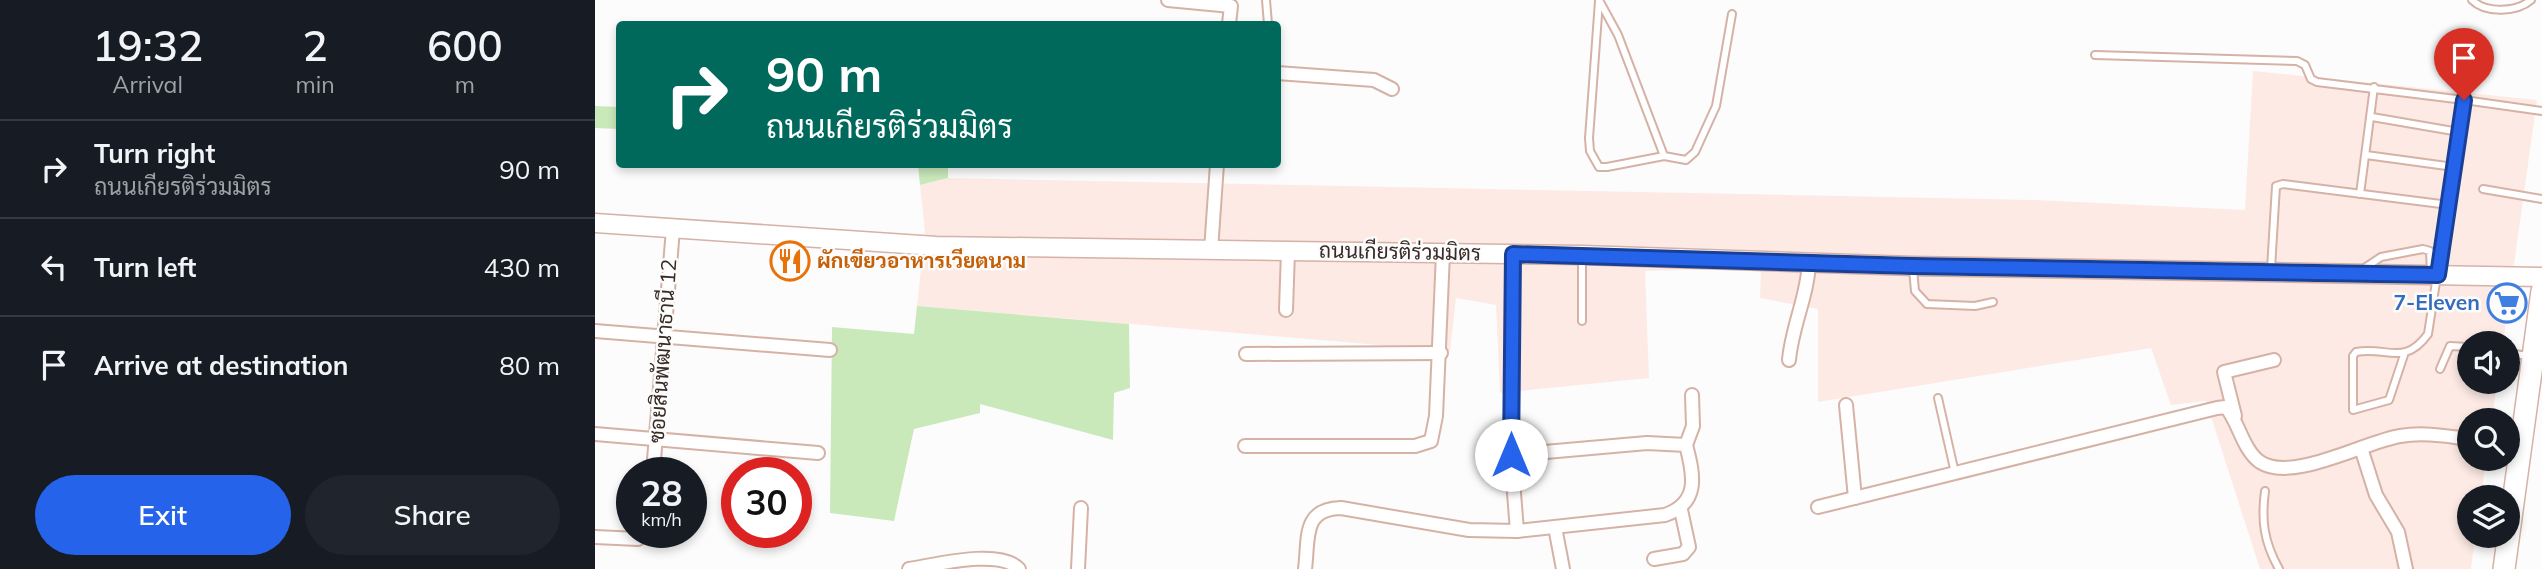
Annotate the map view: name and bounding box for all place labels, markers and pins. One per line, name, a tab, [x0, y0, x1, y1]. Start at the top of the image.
pin	[2434, 28, 2494, 100]
restaurant icon: ผักเขียวอาหารเวียตนาม	[769, 240, 811, 282]
place label: ผักเขียวอาหารเวียตนาม	[817, 247, 1026, 273]
supermarket icon: 7-Eleven	[2486, 282, 2528, 324]
place label: 7-Eleven	[2394, 289, 2480, 315]

